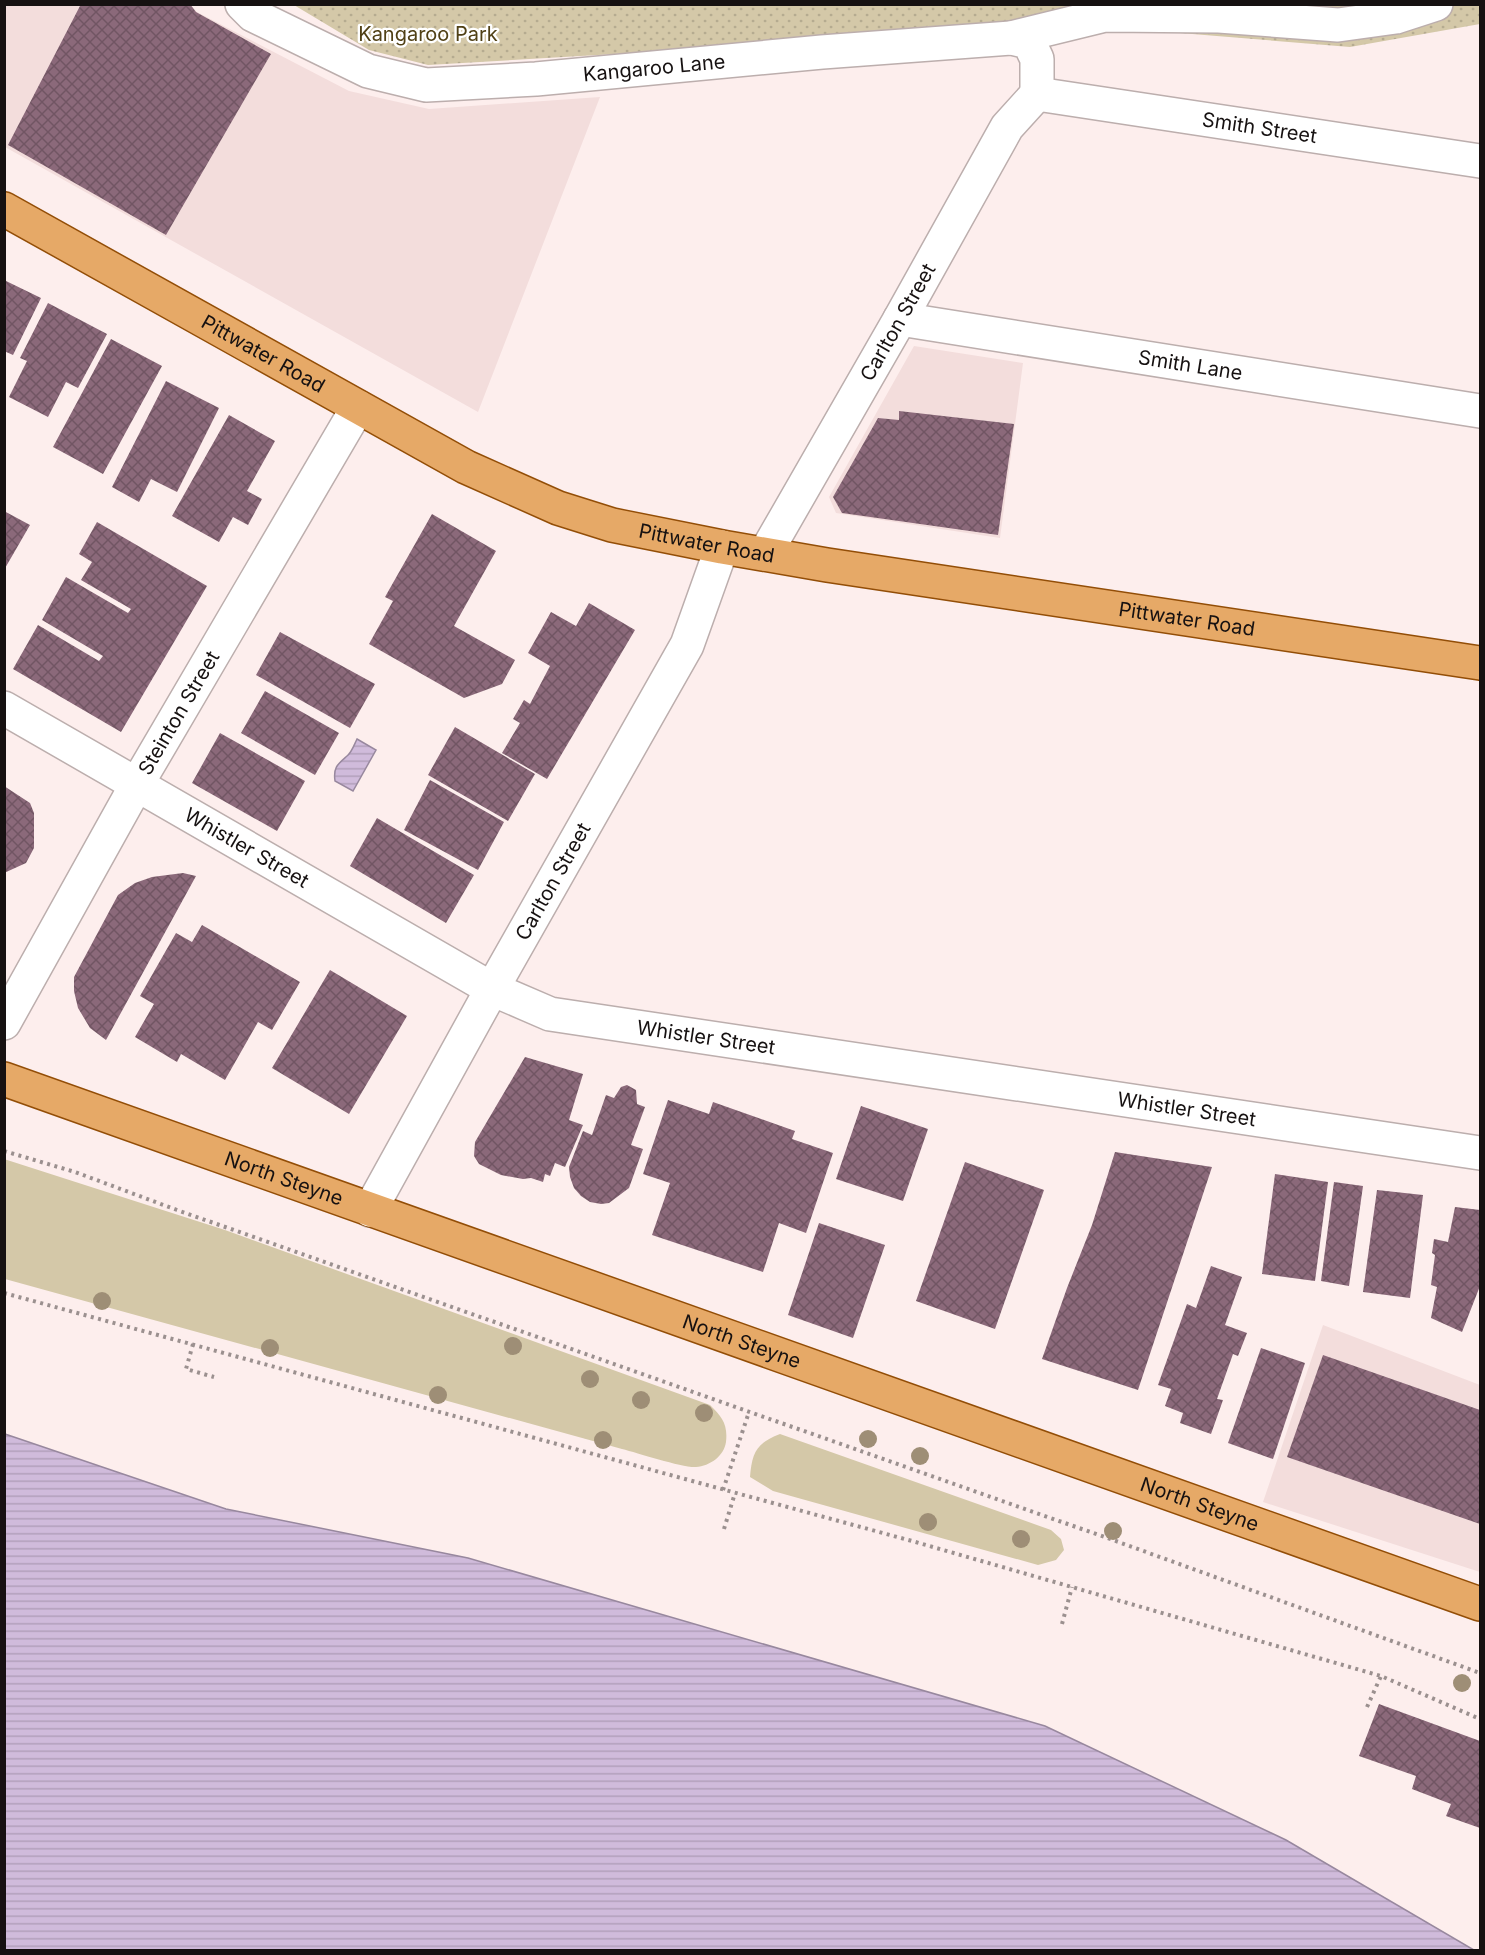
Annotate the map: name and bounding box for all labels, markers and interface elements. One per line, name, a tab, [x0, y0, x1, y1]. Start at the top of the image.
park label: Kangaroo Park	[358, 22, 498, 46]
street label: Kangaroo Lane	[582, 49, 726, 87]
street label: Smith Street	[1200, 107, 1319, 148]
street label: Carlton Street	[855, 259, 941, 385]
street label: Pittwater Road	[197, 310, 329, 398]
street label: Smith Lane	[1137, 345, 1244, 385]
street label: Pittwater Road	[637, 519, 776, 568]
street label: Pittwater Road	[1117, 597, 1257, 641]
street label: Steinton Street	[133, 646, 225, 779]
street label: Whistler Street	[180, 802, 314, 893]
street label: Carlton Street	[510, 818, 596, 944]
street label: Whistler Street	[635, 1015, 777, 1060]
street label: Whistler Street	[1116, 1087, 1258, 1131]
street label: North Steyne	[221, 1146, 346, 1211]
street label: North Steyne	[679, 1309, 804, 1374]
street label: North Steyne	[1137, 1472, 1262, 1536]

